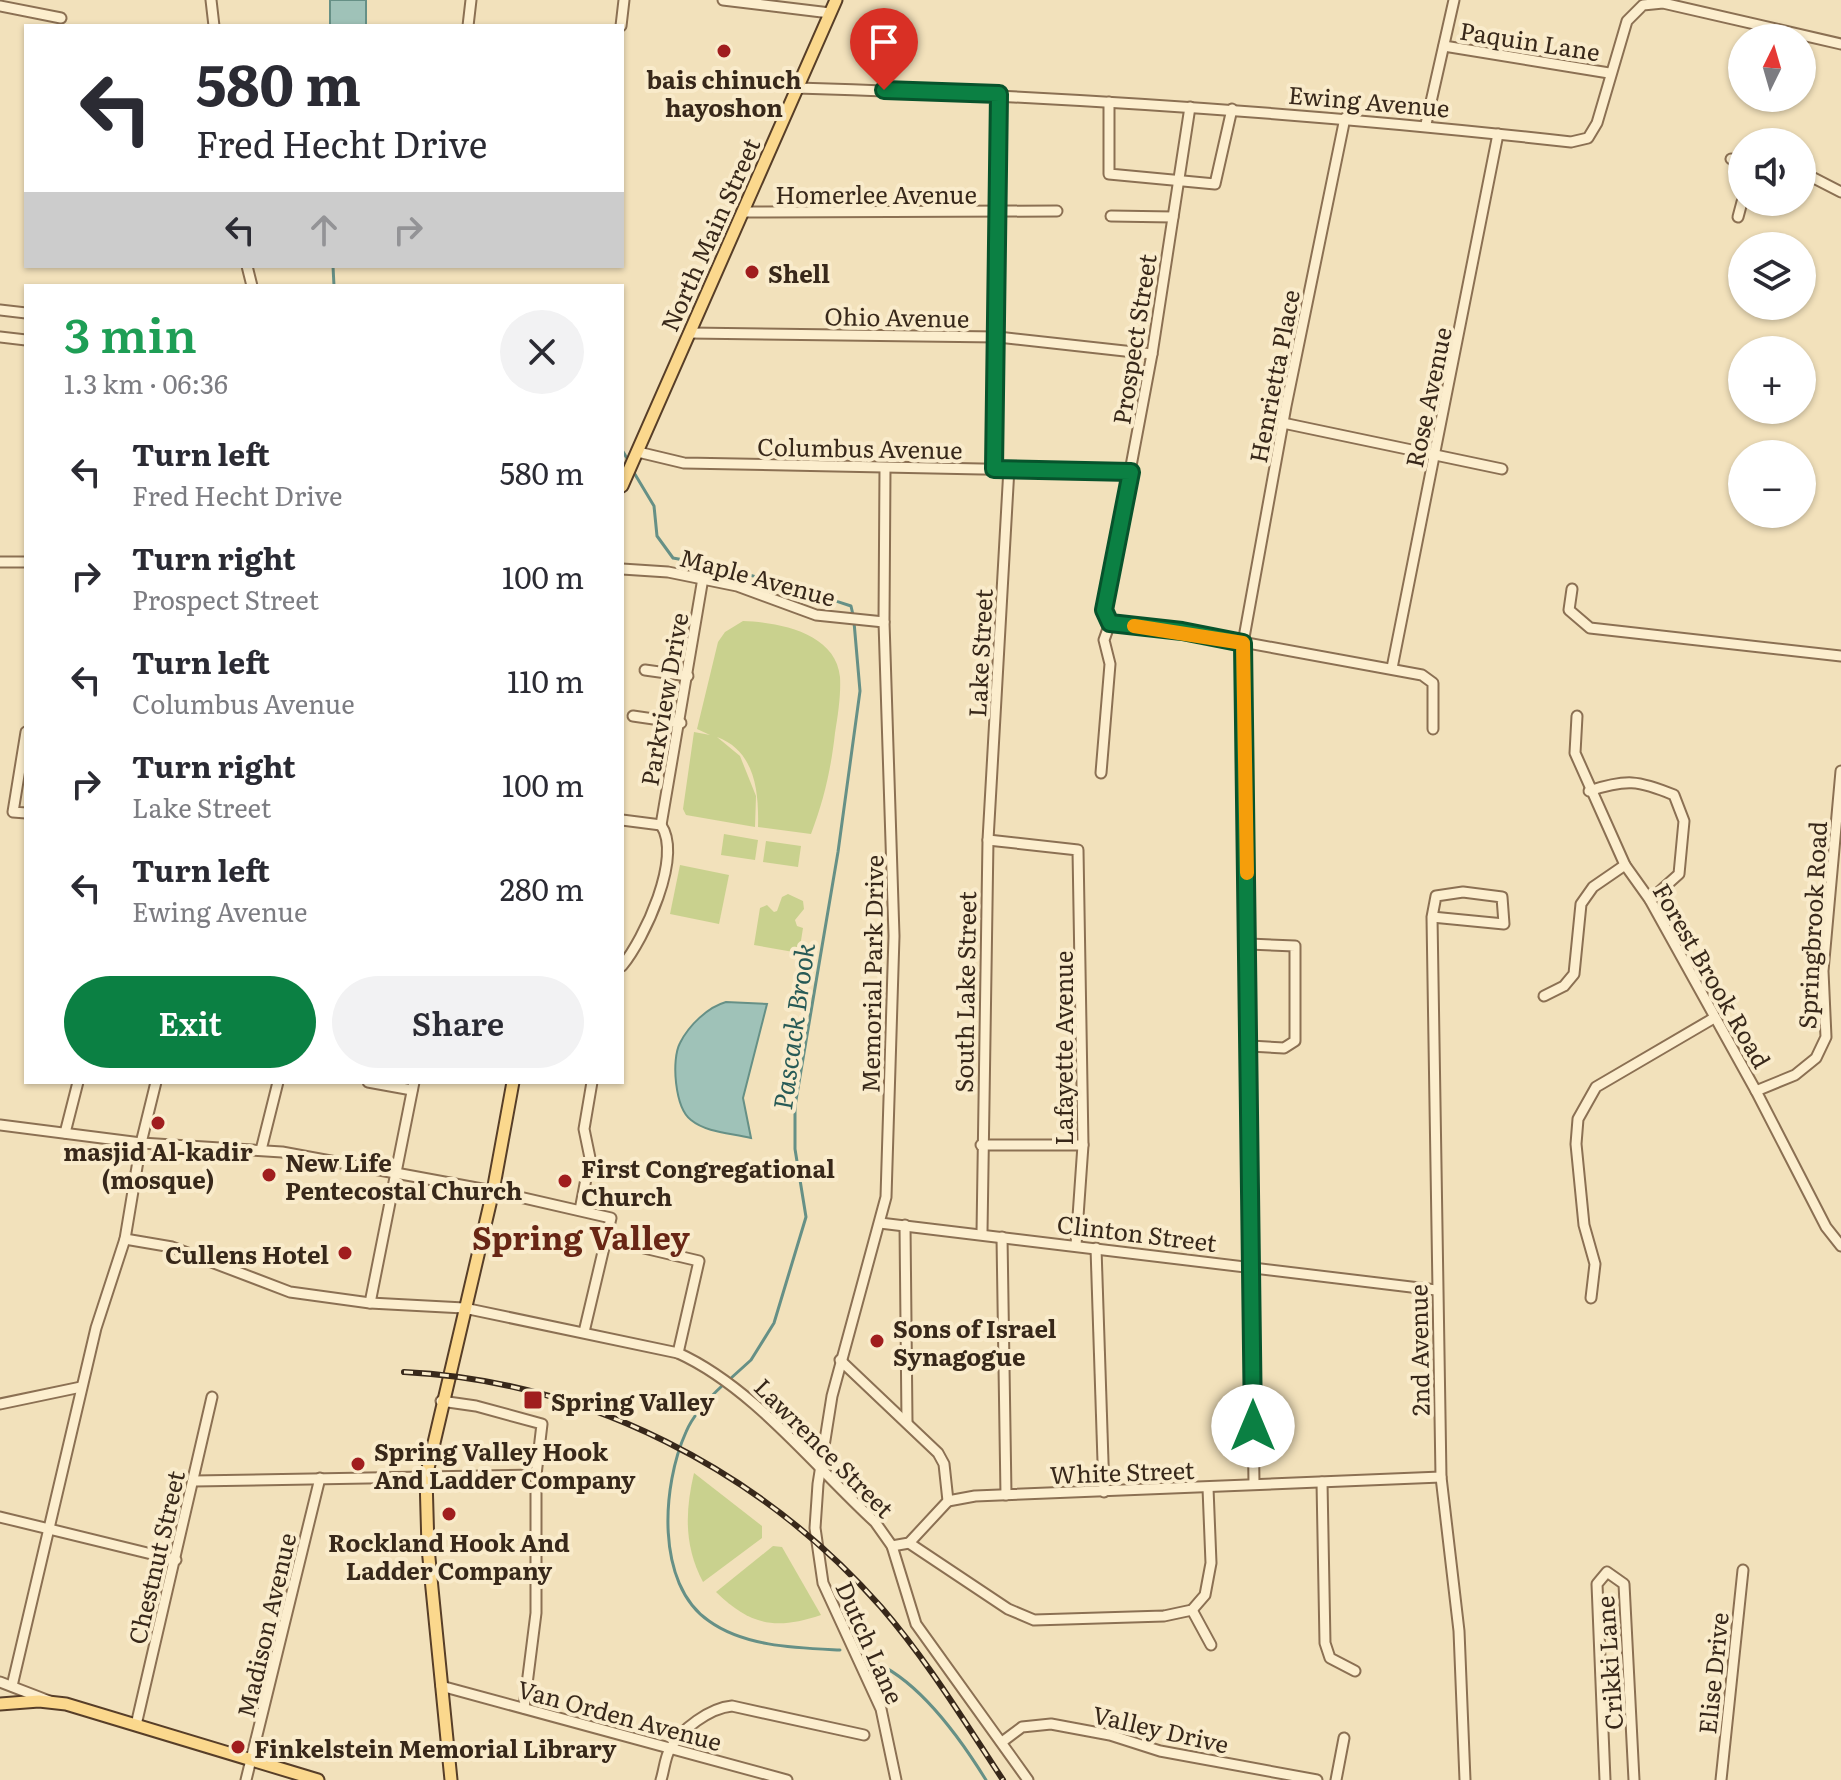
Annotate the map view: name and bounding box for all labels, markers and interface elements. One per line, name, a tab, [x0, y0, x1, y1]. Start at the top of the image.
pin	[850, 8, 918, 90]
street label: Paquin Lane	[1457, 12, 1603, 68]
icon: arrive	[862, 20, 906, 64]
north arrow	[1728, 24, 1816, 112]
map controls	[1728, 24, 1816, 528]
text: 580 m	[196, 40, 361, 123]
marker: bais chinuch hayoshon	[715, 42, 733, 60]
icon: left	[64, 56, 168, 160]
place label: bais chinuch hayoshon	[646, 61, 802, 124]
street label: Ewing Avenue	[1287, 76, 1451, 124]
text: Fred Hecht Drive	[196, 116, 487, 169]
button: sound	[1728, 128, 1816, 216]
street label: North Main Street	[651, 131, 767, 336]
street label: Homerlee Avenue	[775, 176, 977, 211]
icon: left	[218, 208, 262, 252]
icon: ahead	[302, 208, 346, 252]
icon: right	[386, 208, 430, 252]
button: layers	[1728, 232, 1816, 320]
street label: Prospect Street	[1102, 251, 1164, 427]
place label: Shell	[768, 255, 830, 290]
marker: Shell	[743, 263, 761, 281]
street label: Henrietta Place	[1239, 286, 1307, 466]
text: 3 min	[64, 297, 197, 368]
street label: Ohio Avenue	[824, 297, 970, 335]
button: close	[500, 310, 584, 394]
street label: Rose Avenue	[1395, 324, 1459, 470]
button: +	[1728, 336, 1816, 424]
text: 1.3 km · 06:36	[64, 363, 228, 402]
street label: Columbus Avenue	[757, 428, 963, 466]
text: Turn left	[132, 431, 270, 475]
button: −	[1728, 440, 1816, 528]
icon: left	[64, 450, 108, 494]
text: 580 m	[500, 450, 584, 494]
text: Fred Hecht Drive	[132, 475, 342, 514]
text: Turn right	[132, 535, 296, 579]
street label: Maple Avenue	[676, 538, 840, 614]
icon: right	[64, 554, 108, 598]
text: 100 m	[502, 554, 584, 598]
text: Prospect Street	[132, 579, 319, 618]
street label: Lake Street	[958, 588, 1000, 718]
street label: Parkview Drive	[631, 610, 695, 788]
text: Turn left	[132, 639, 270, 683]
icon: left	[64, 658, 108, 702]
text: 110 m	[507, 658, 584, 702]
text: Columbus Avenue	[132, 683, 355, 722]
text: Turn right	[132, 743, 296, 787]
icon: right	[64, 762, 108, 806]
text: 100 m	[502, 762, 584, 806]
text: Lake Street	[132, 787, 271, 826]
street label: Springbrook Road	[1788, 820, 1834, 1030]
text: Turn left	[132, 847, 270, 891]
street label: Memorial Park Drive	[851, 855, 891, 1093]
icon: left	[64, 866, 108, 910]
text: 280 m	[500, 866, 584, 910]
street label: Forest Brook Road	[1646, 876, 1780, 1074]
text: Ewing Avenue	[132, 891, 307, 930]
street label: South Lake Street	[945, 891, 983, 1093]
water label: Pascack Brook	[761, 939, 823, 1112]
street label: Lafayette Avenue	[1045, 951, 1080, 1146]
button: Exit	[64, 976, 316, 1068]
button: Share	[332, 976, 584, 1068]
marker: masjid Al-kadir (mosque)	[149, 1114, 167, 1132]
place label: masjid Al-kadir (mosque)	[63, 1133, 253, 1196]
place label: New Life Pentecostal Church	[285, 1144, 522, 1207]
place label: First Congregational Church	[581, 1150, 835, 1213]
marker: New Life Pentecostal Church	[260, 1166, 278, 1184]
marker: First Congregational Church	[556, 1172, 574, 1190]
street label: Clinton Street	[1055, 1205, 1219, 1259]
district label: Spring Valley	[472, 1212, 690, 1260]
place label: Cullens Hotel	[165, 1236, 329, 1271]
marker: Cullens Hotel	[336, 1244, 354, 1262]
street label: 2nd Avenue	[1399, 1284, 1437, 1416]
place label: Sons of Israel Synagogue	[893, 1310, 1057, 1373]
marker: Sons of Israel Synagogue	[868, 1332, 886, 1350]
street label: Lawrence Street	[747, 1369, 903, 1525]
place label: Spring Valley	[551, 1383, 715, 1418]
position arrow	[1211, 1384, 1295, 1468]
marker: Spring Valley	[522, 1389, 544, 1411]
place label: Spring Valley Hook And Ladder Company	[374, 1433, 636, 1496]
street label: White Street	[1049, 1451, 1195, 1491]
marker: Spring Valley Hook And Ladder Company	[349, 1455, 367, 1473]
street label: Chestnut Street	[118, 1466, 192, 1647]
marker: Rockland Hook And Ladder Company	[440, 1505, 458, 1523]
place label: Rockland Hook And Ladder Company	[328, 1524, 570, 1587]
street label: Madison Avenue	[227, 1529, 303, 1721]
street label: Dutch Lane	[828, 1575, 914, 1709]
street label: Crikki Lane	[1586, 1595, 1630, 1731]
street label: Elise Drive	[1688, 1610, 1736, 1736]
street label: Van Orden Avenue	[514, 1670, 726, 1758]
street label: Valley Drive	[1090, 1695, 1232, 1761]
place label: Finkelstein Memorial Library	[254, 1730, 617, 1765]
marker: Finkelstein Memorial Library	[229, 1738, 247, 1756]

